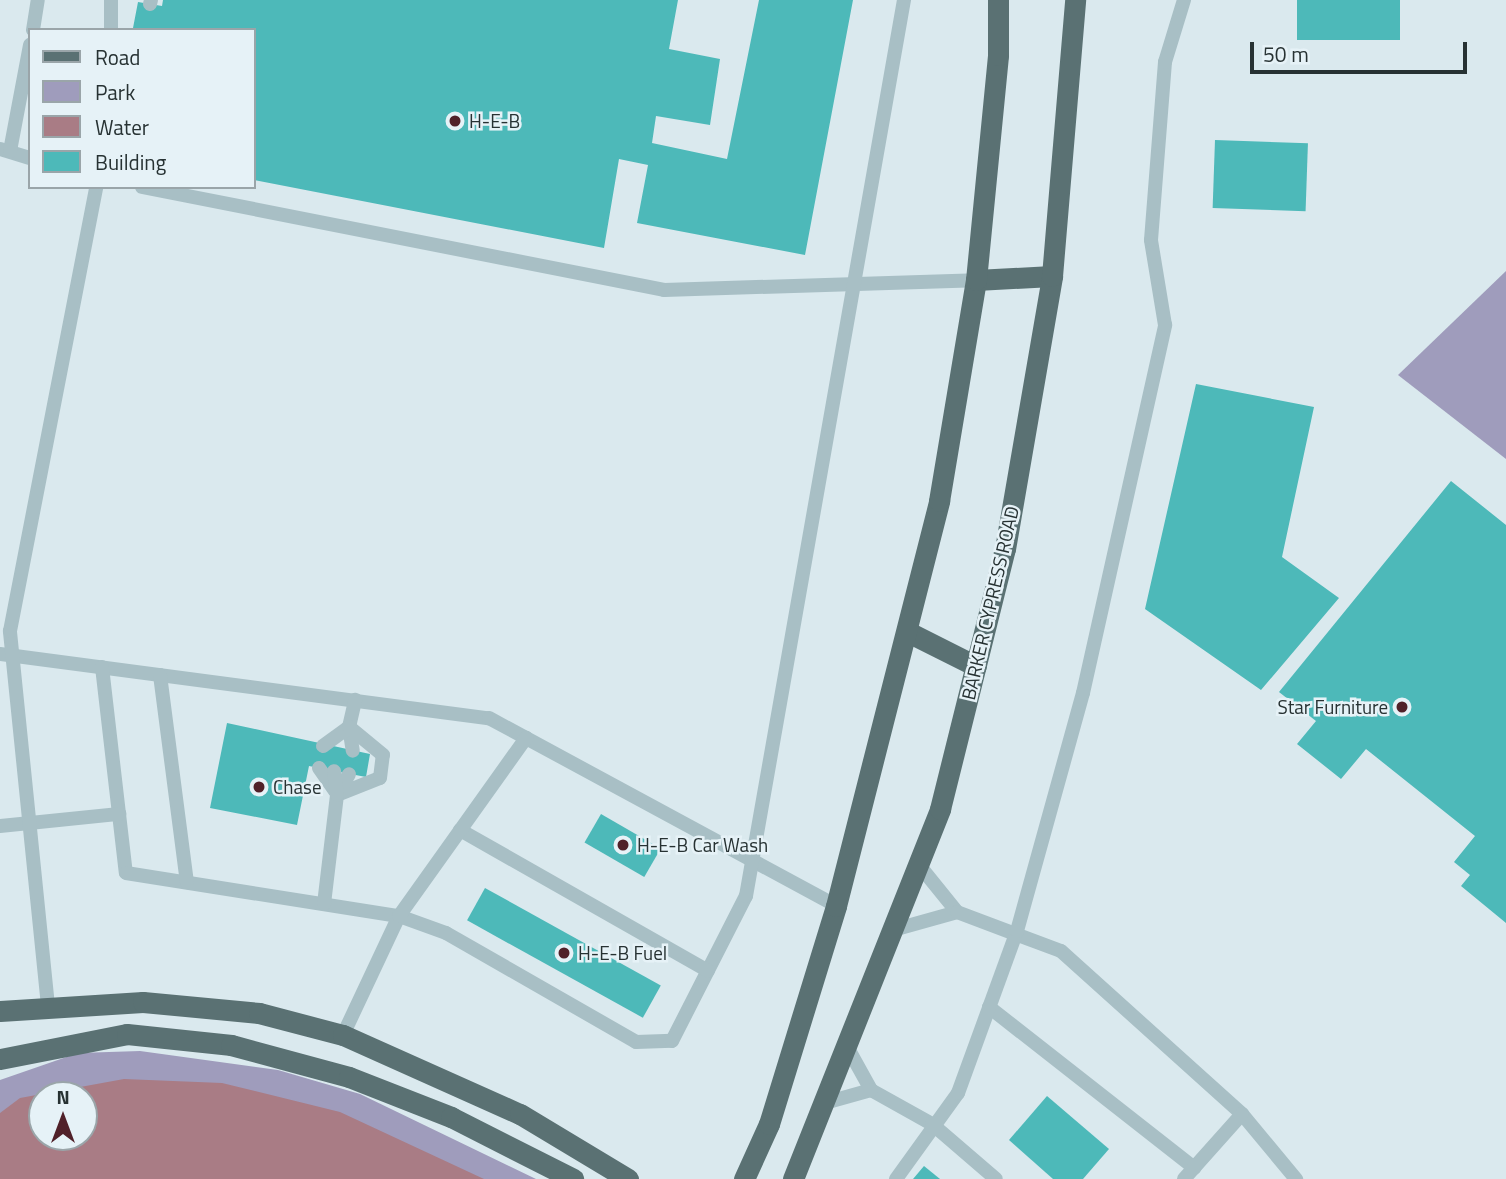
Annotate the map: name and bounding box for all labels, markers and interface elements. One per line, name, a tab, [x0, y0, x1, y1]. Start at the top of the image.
legend	[28, 28, 256, 189]
scale bar	[1254, 28, 1471, 72]
text: 50 m	[1263, 38, 1309, 70]
text: Road	[95, 41, 140, 73]
text: Park	[95, 76, 135, 108]
place label: H-E-B	[469, 110, 520, 132]
text: Water	[95, 111, 149, 143]
marker: H-E-B	[447, 113, 463, 129]
text: Building	[95, 146, 166, 178]
street label: BARKER CYPRESS ROAD	[957, 504, 1023, 702]
place label: Star Furniture	[1278, 696, 1388, 718]
marker: Star Furniture	[1394, 699, 1410, 715]
place label: Chase	[273, 776, 321, 798]
marker: Chase	[251, 779, 267, 795]
place label: H-E-B Car Wash	[637, 834, 768, 856]
marker: H-E-B Car Wash	[615, 837, 631, 853]
place label: H-E-B Fuel	[578, 942, 667, 964]
marker: H-E-B Fuel	[556, 945, 572, 961]
north arrow	[28, 1081, 98, 1151]
text: N	[56, 1082, 70, 1111]

